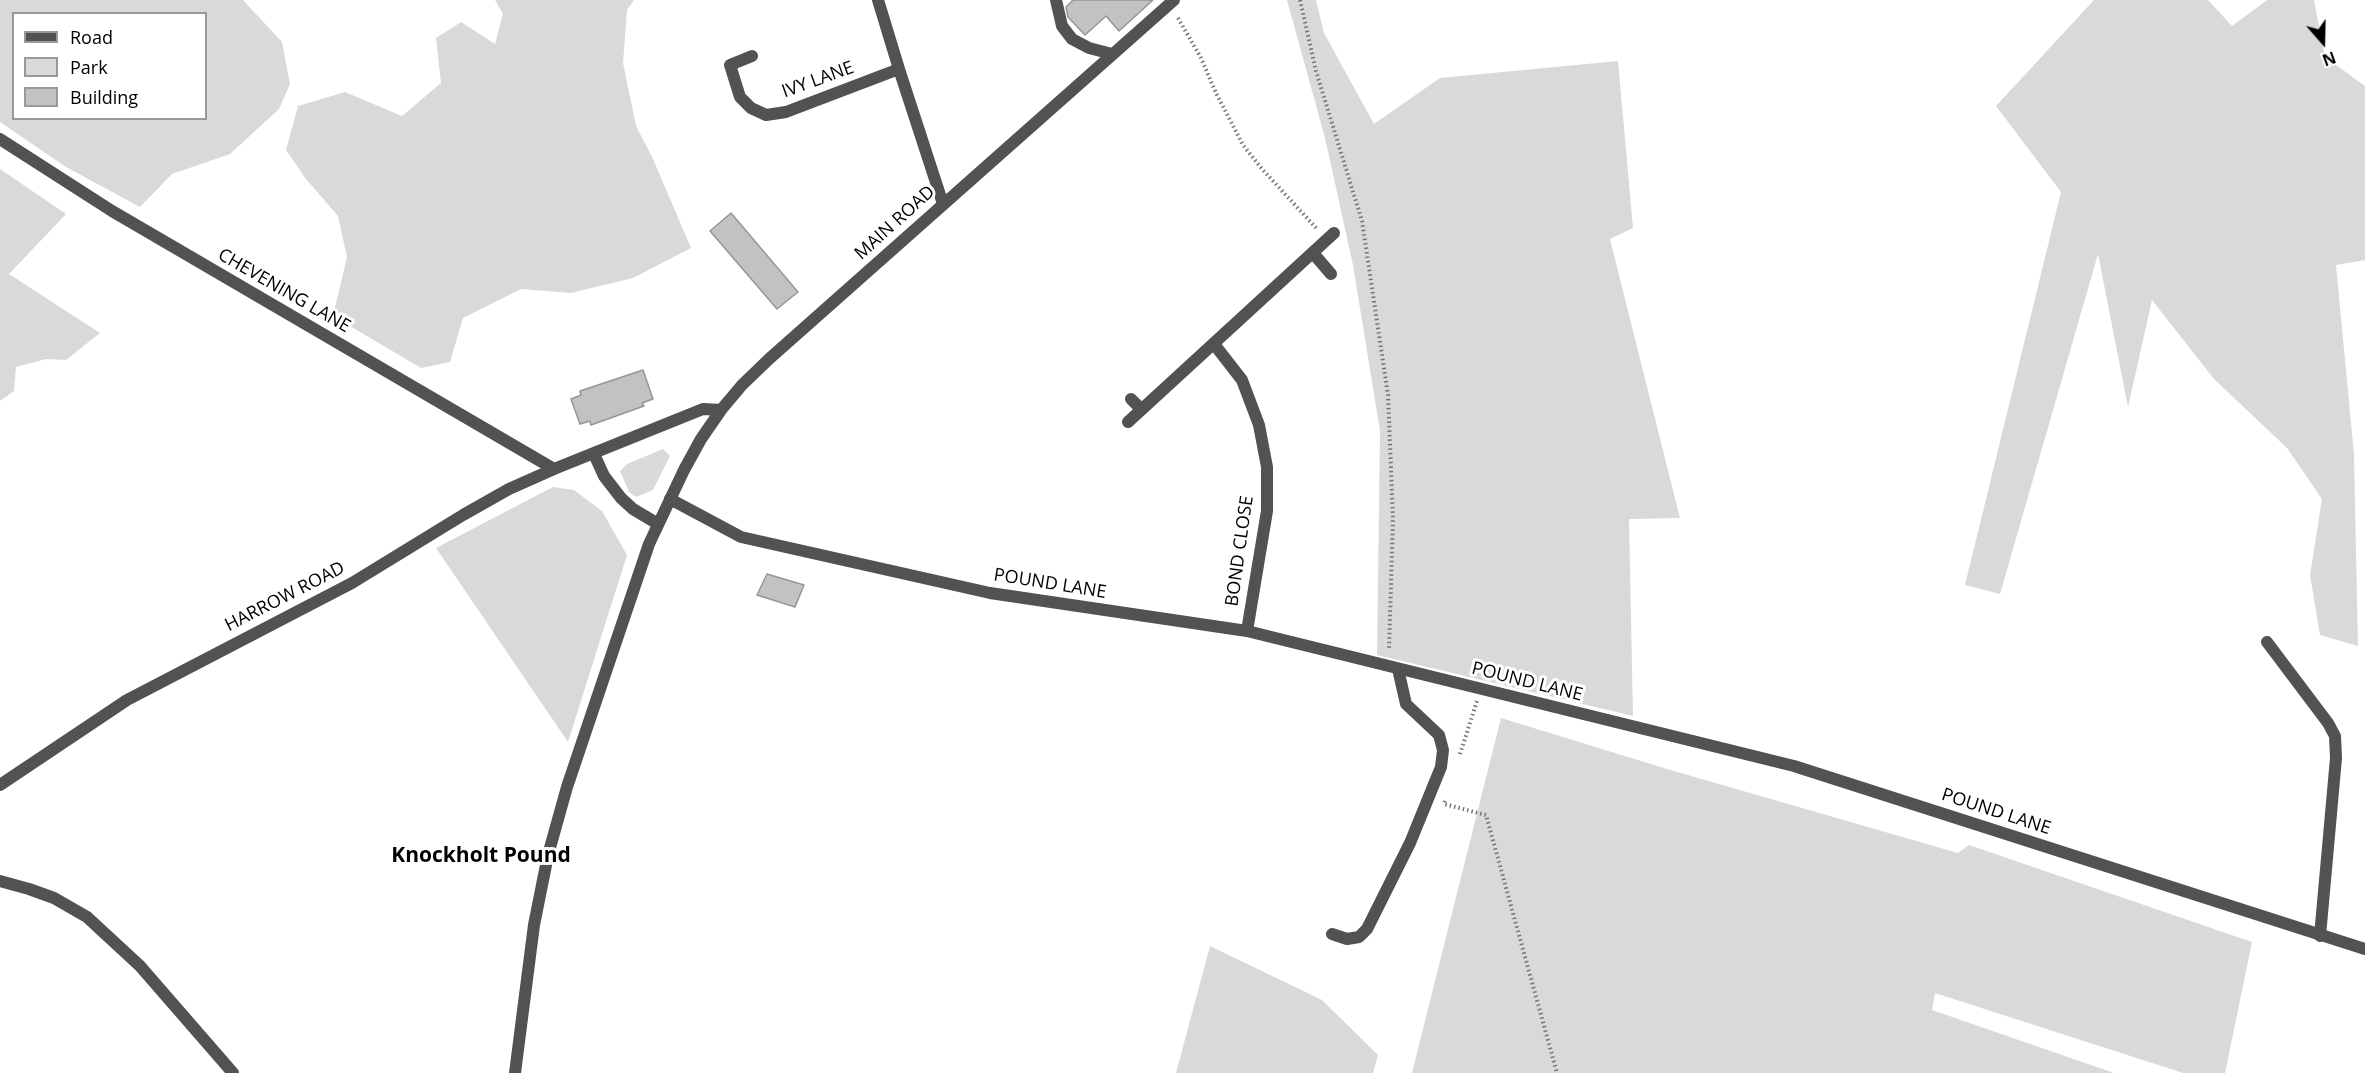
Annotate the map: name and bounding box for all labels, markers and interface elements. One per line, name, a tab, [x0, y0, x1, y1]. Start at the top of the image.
legend	[12, 12, 207, 120]
north arrow	[2293, 12, 2353, 72]
text: Road	[70, 25, 113, 49]
text: N	[2319, 46, 2339, 71]
text: Park	[70, 55, 108, 79]
street label: IVY LANE	[779, 57, 857, 103]
text: Building	[70, 85, 138, 109]
street label: MAIN ROAD	[850, 181, 940, 265]
street label: CHEVENING LANE	[214, 244, 354, 338]
street label: BOND CLOSE	[1222, 494, 1258, 608]
street label: HARROW ROAD	[221, 557, 349, 637]
street label: POUND LANE	[992, 564, 1108, 604]
street label: POUND LANE	[1469, 658, 1585, 706]
street label: POUND LANE	[1939, 784, 2053, 840]
district label: Knockholt Pound	[391, 843, 571, 869]

